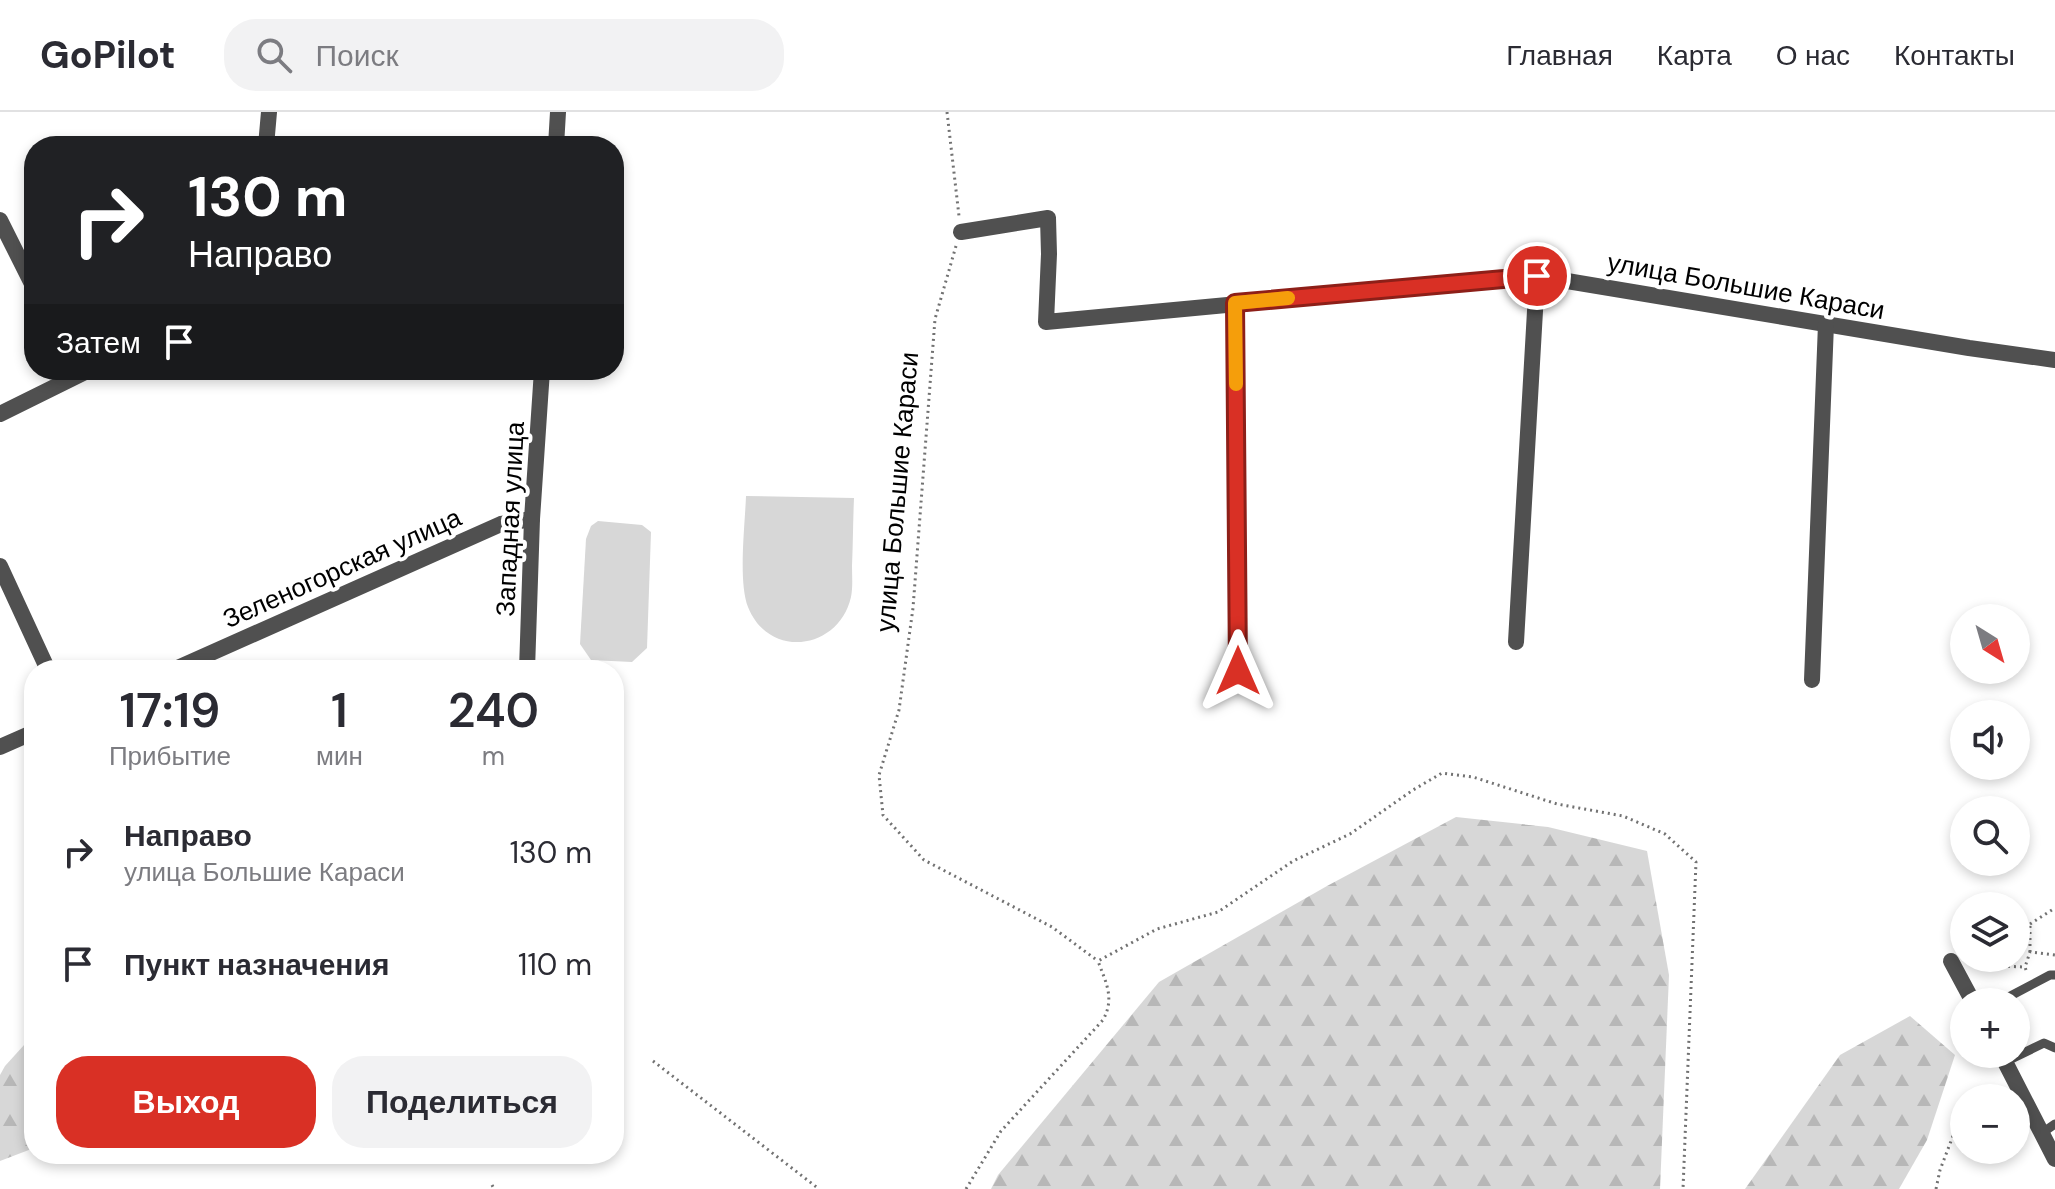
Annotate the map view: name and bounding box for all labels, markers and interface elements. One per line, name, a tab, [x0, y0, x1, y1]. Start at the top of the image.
search box	[224, 19, 784, 91]
text: GoPilot	[40, 30, 176, 80]
icon: search	[252, 33, 296, 77]
text: Поиск	[316, 36, 399, 75]
text: Главная	[1506, 37, 1613, 74]
text: Карта	[1657, 37, 1732, 74]
text: О нас	[1776, 37, 1850, 74]
text: Контакты	[1894, 37, 2015, 74]
text: 130 m	[188, 160, 347, 233]
icon: right	[56, 168, 160, 272]
text: Направо	[188, 231, 332, 278]
pin	[1503, 242, 1571, 310]
street label: улица Большие Караси	[1605, 245, 1887, 327]
icon: arrive	[1515, 254, 1559, 298]
icon: arrive	[157, 320, 201, 364]
text: Затем	[56, 323, 141, 362]
street label: улица Большие Караси	[868, 351, 926, 633]
street label: Западная улица	[488, 420, 532, 617]
street label: Зеленогорская улица	[217, 500, 467, 636]
north arrow	[1950, 604, 2030, 684]
map controls	[1950, 604, 2030, 1164]
position arrow	[1196, 629, 1280, 713]
text: 17:19	[120, 679, 221, 742]
text: 1	[331, 679, 348, 742]
text: 240	[448, 679, 539, 742]
button: sound	[1950, 700, 2030, 780]
text: Прибытие	[109, 739, 231, 773]
text: мин	[316, 739, 363, 773]
text: m	[482, 739, 505, 773]
button: search	[1950, 796, 2030, 876]
text: Направо	[124, 816, 252, 855]
icon: right	[56, 830, 100, 874]
text: 130 m	[510, 833, 592, 872]
text: улица Большие Караси	[124, 855, 405, 889]
button: layers	[1950, 892, 2030, 972]
icon: arrive	[56, 942, 100, 986]
text: Пункт назначения	[124, 945, 389, 984]
text: 110 m	[518, 945, 592, 984]
button: +	[1950, 988, 2030, 1068]
button: Выход	[56, 1056, 316, 1148]
button: Поделиться	[332, 1056, 592, 1148]
button: −	[1950, 1084, 2030, 1164]

